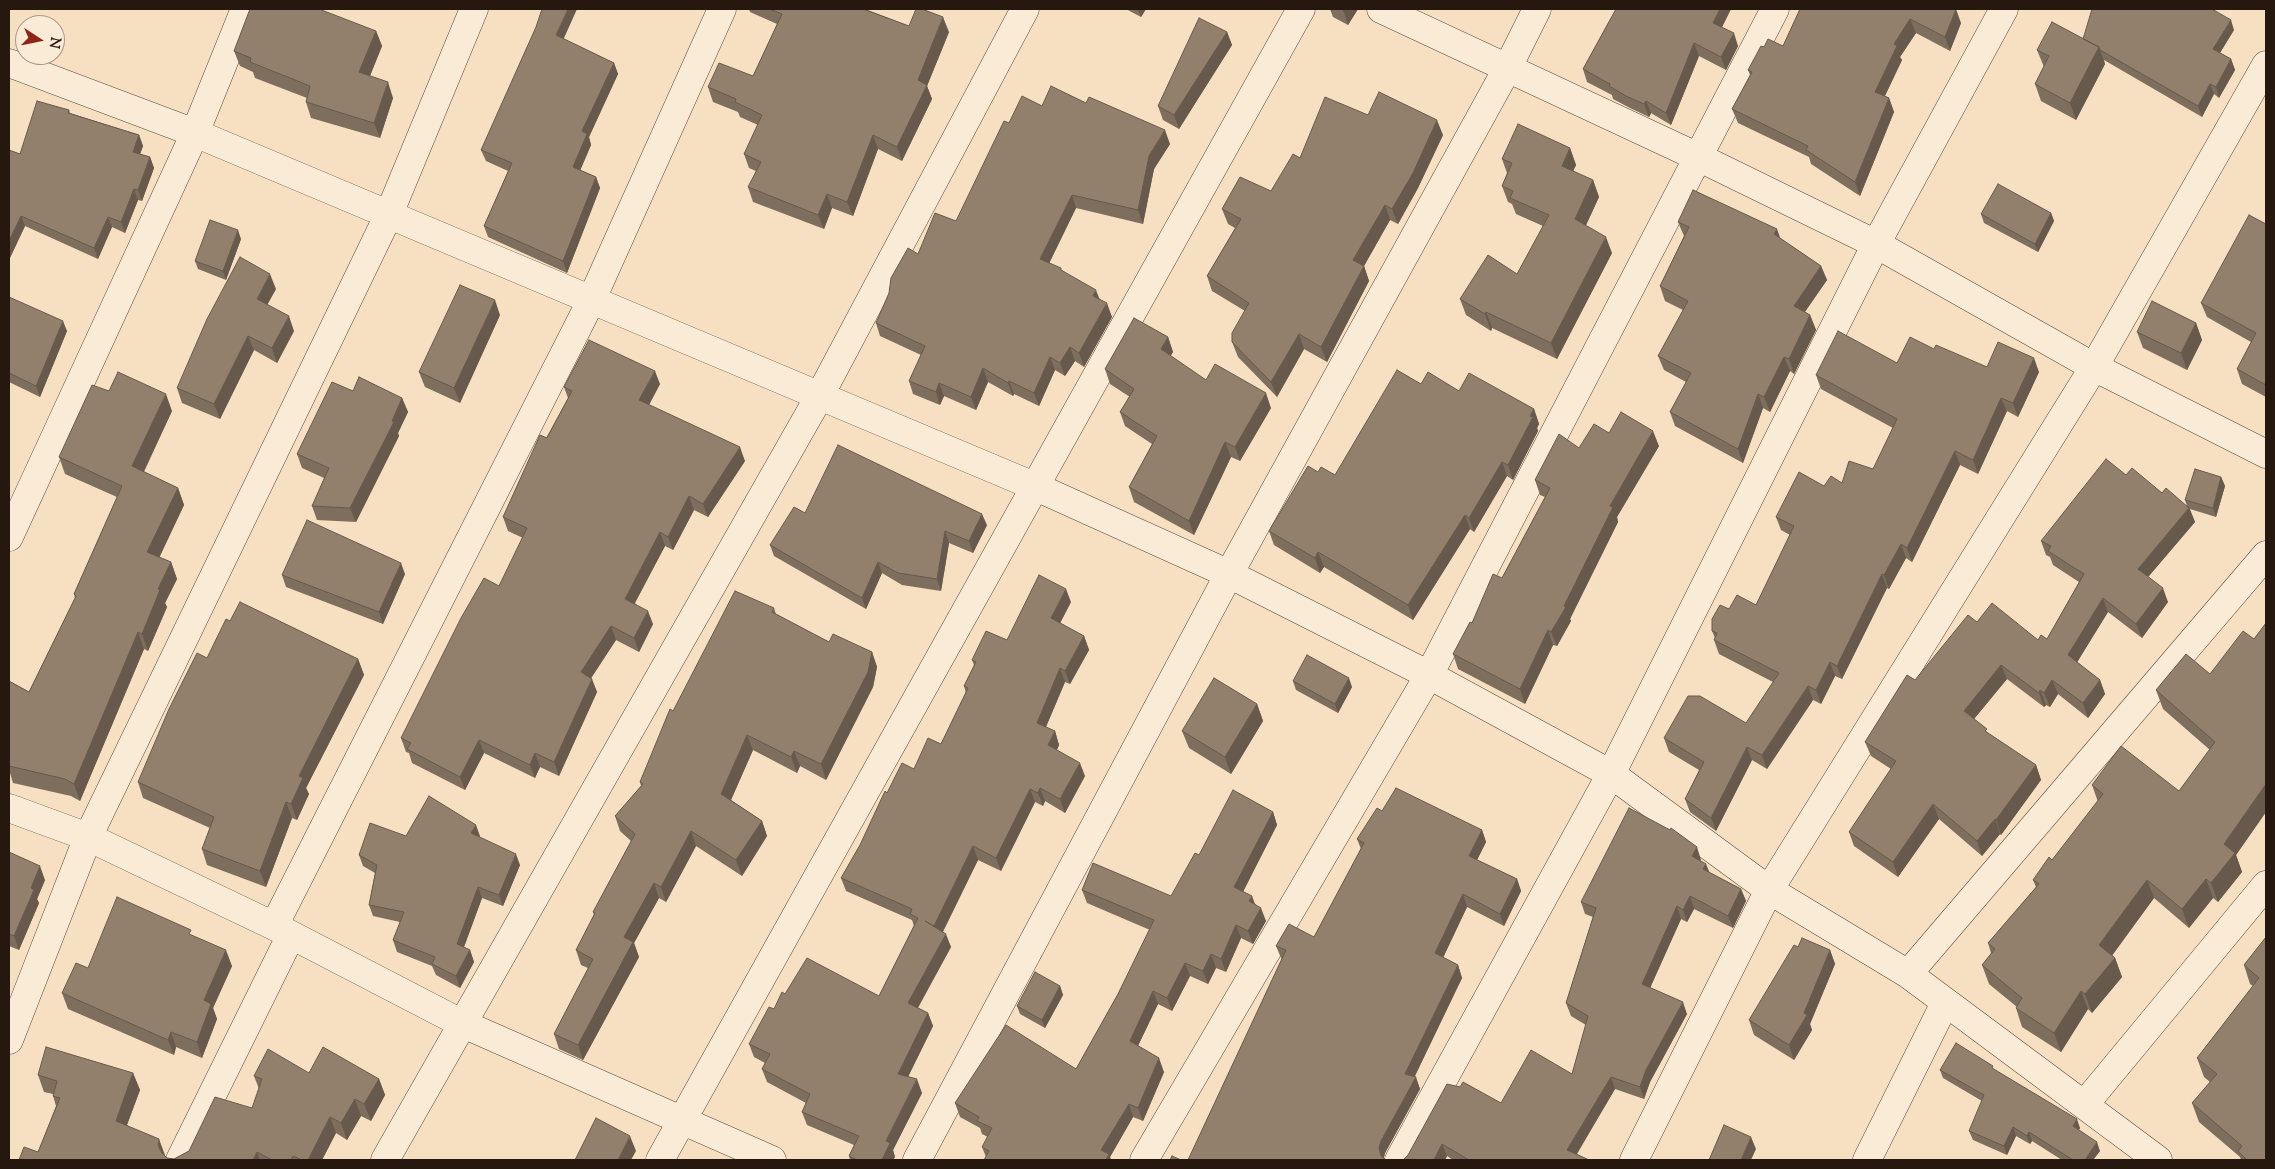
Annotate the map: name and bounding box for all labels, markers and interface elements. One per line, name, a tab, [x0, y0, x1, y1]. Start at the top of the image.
north arrow	[15, 15, 65, 65]
text: N	[43, 35, 65, 50]

